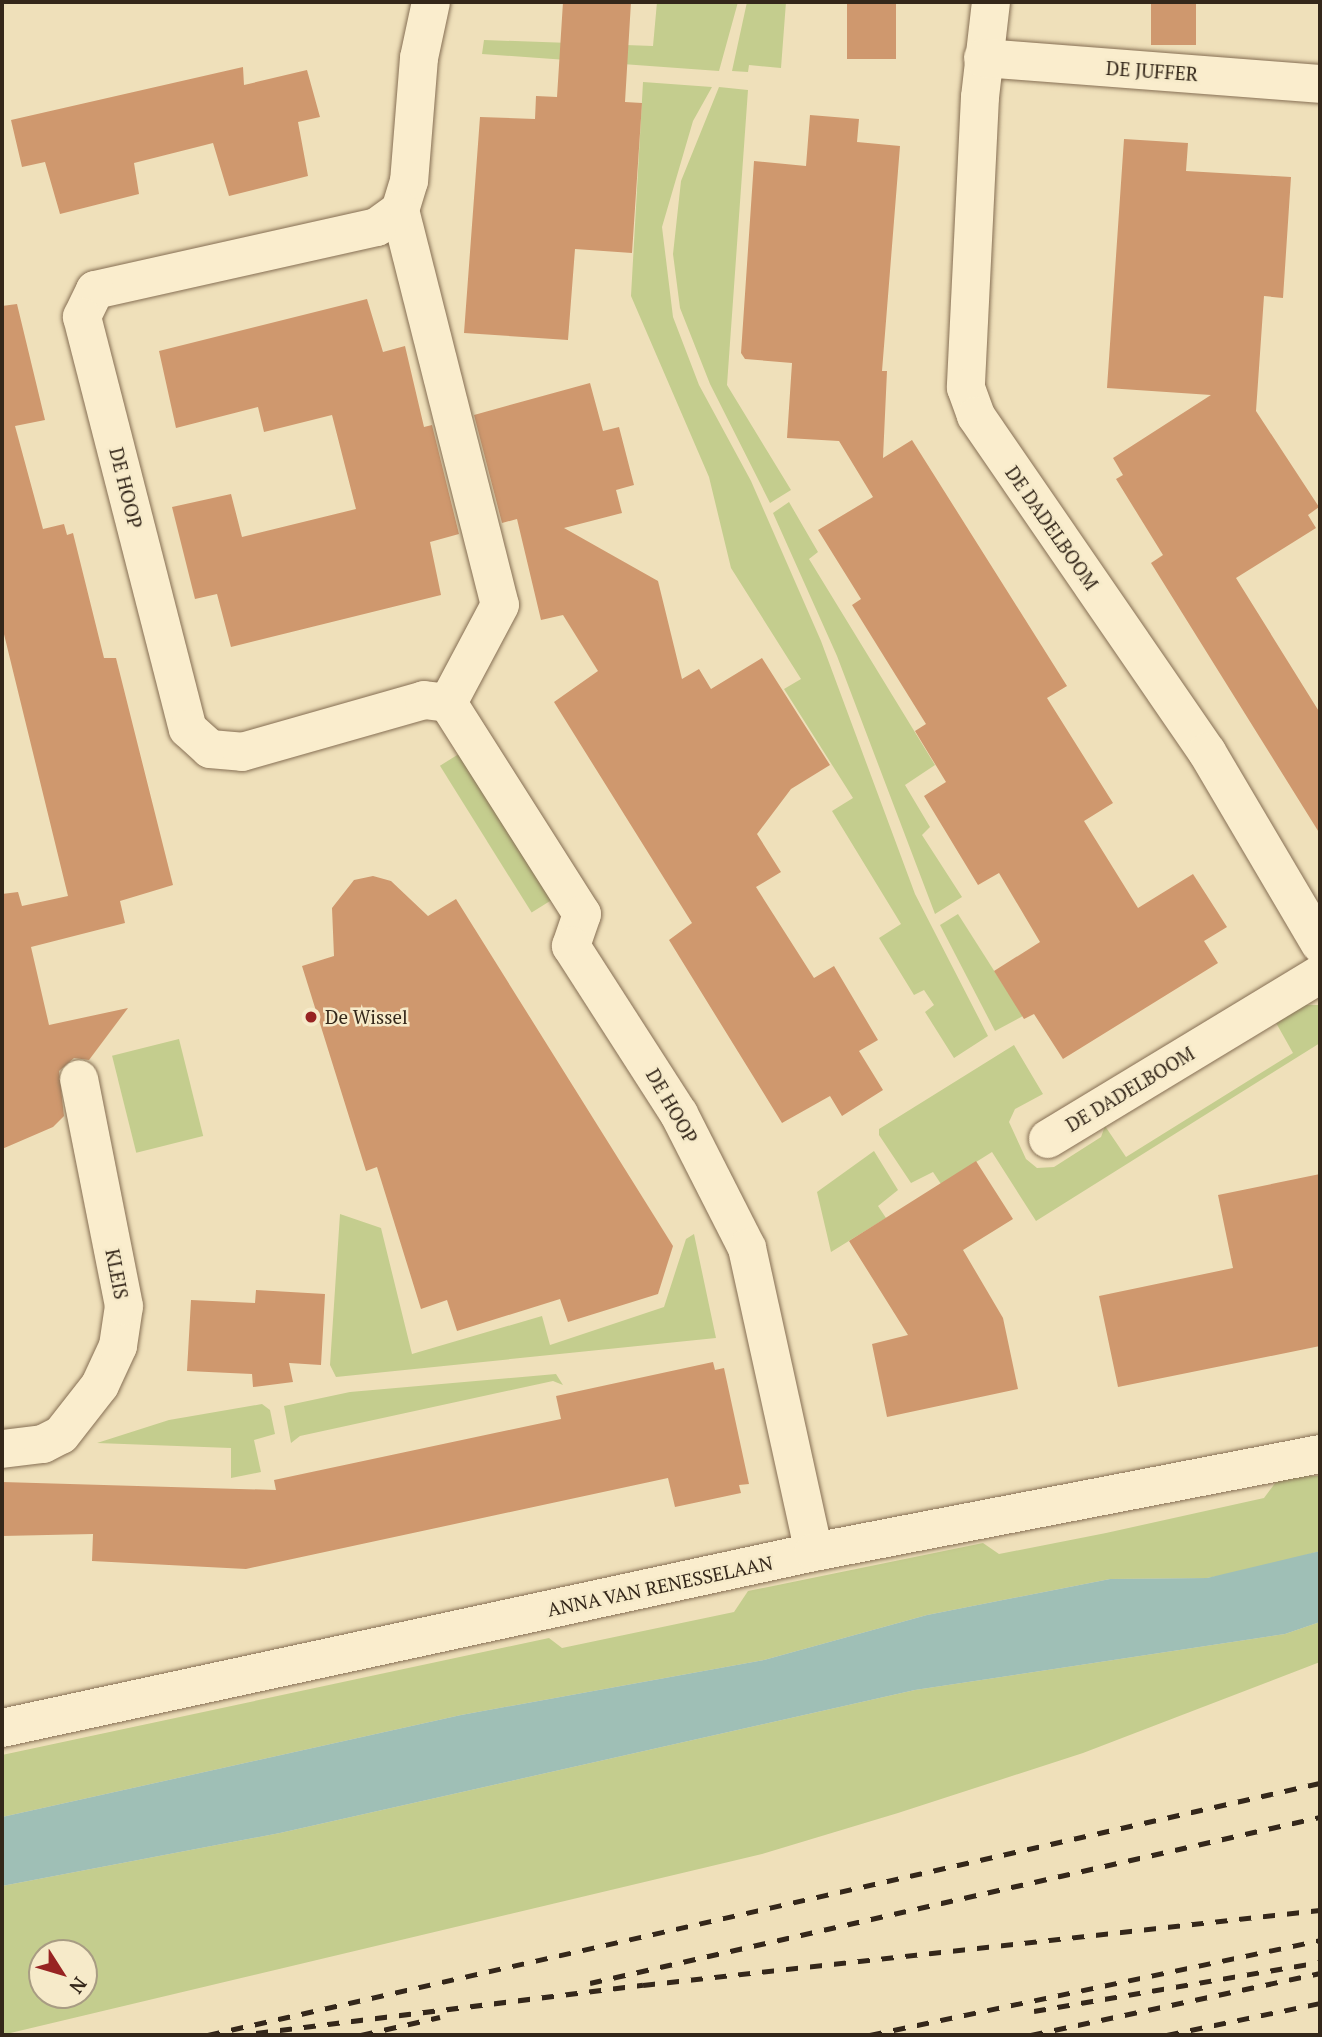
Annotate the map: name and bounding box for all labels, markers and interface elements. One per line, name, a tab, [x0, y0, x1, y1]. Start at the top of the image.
street label: DE JUFFER	[1105, 56, 1199, 86]
street label: DE HOOP	[105, 445, 147, 531]
street label: DE DADELBOOM	[1001, 462, 1103, 594]
place label: De Wissel	[325, 1006, 408, 1028]
marker: De Wissel	[303, 1009, 319, 1025]
street label: DE DADELBOOM	[1062, 1042, 1198, 1136]
street label: DE HOOP	[642, 1065, 702, 1147]
street label: KLEIS	[101, 1247, 133, 1301]
street label: ANNA VAN RENESSELAAN	[545, 1551, 775, 1621]
north arrow	[28, 1939, 98, 2009]
text: N	[64, 1972, 93, 1999]

